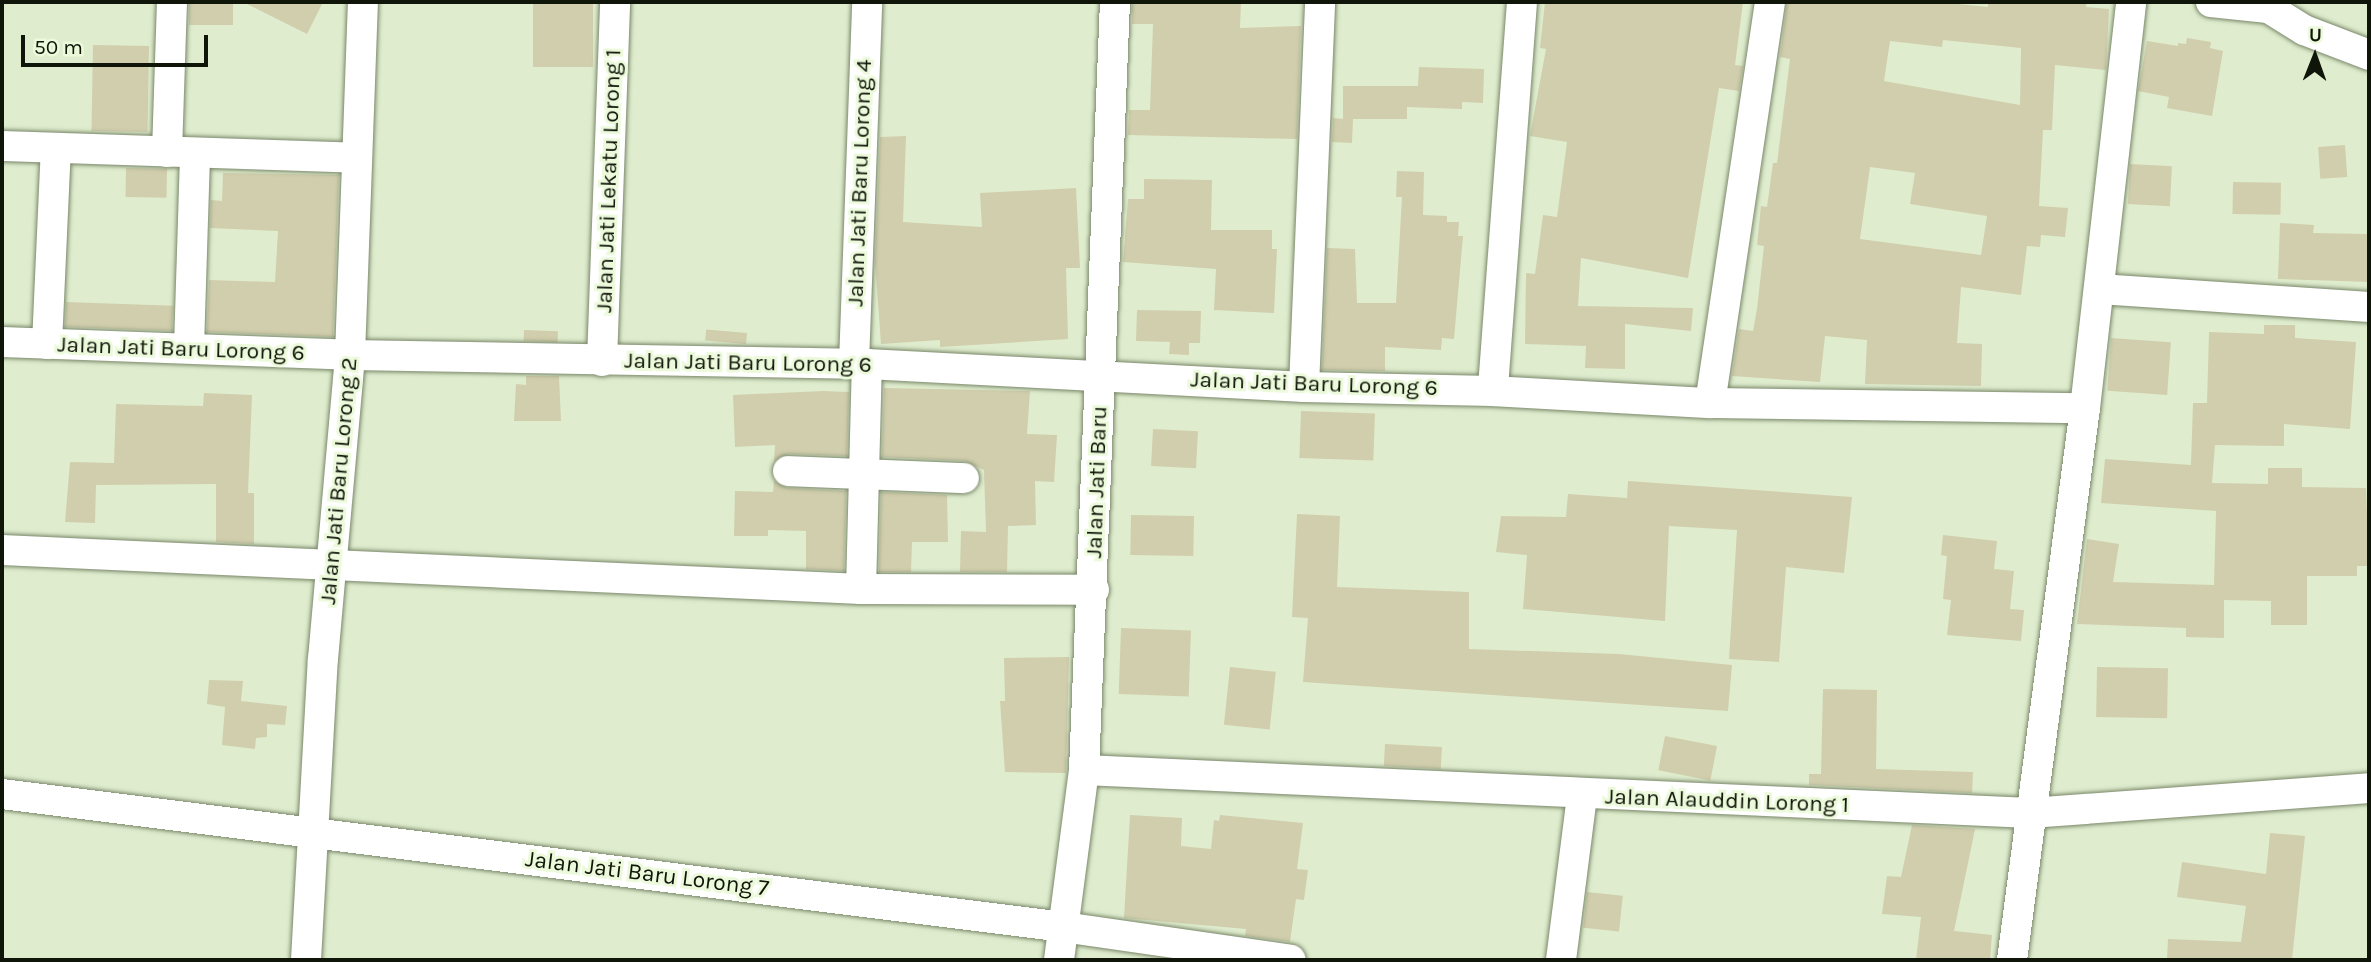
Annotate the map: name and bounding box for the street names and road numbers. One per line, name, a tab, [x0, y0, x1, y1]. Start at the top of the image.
street label: Jalan Jati Lekatu Lorong 1	[591, 49, 627, 313]
street label: Jalan Jati Baru Lorong 4	[842, 59, 878, 307]
street label: Jalan Jati Baru Lorong 6	[57, 331, 305, 367]
street label: Jalan Jati Baru Lorong 6	[624, 347, 872, 379]
street label: Jalan Jati Baru Lorong 2	[314, 356, 364, 606]
street label: Jalan Jati Baru Lorong 6	[1190, 366, 1438, 402]
street label: Jalan Jati Baru	[1081, 405, 1113, 559]
street label: Jalan Alauddin Lorong 1	[1604, 783, 1850, 819]
street label: Jalan Jati Baru Lorong 7	[524, 845, 770, 903]

